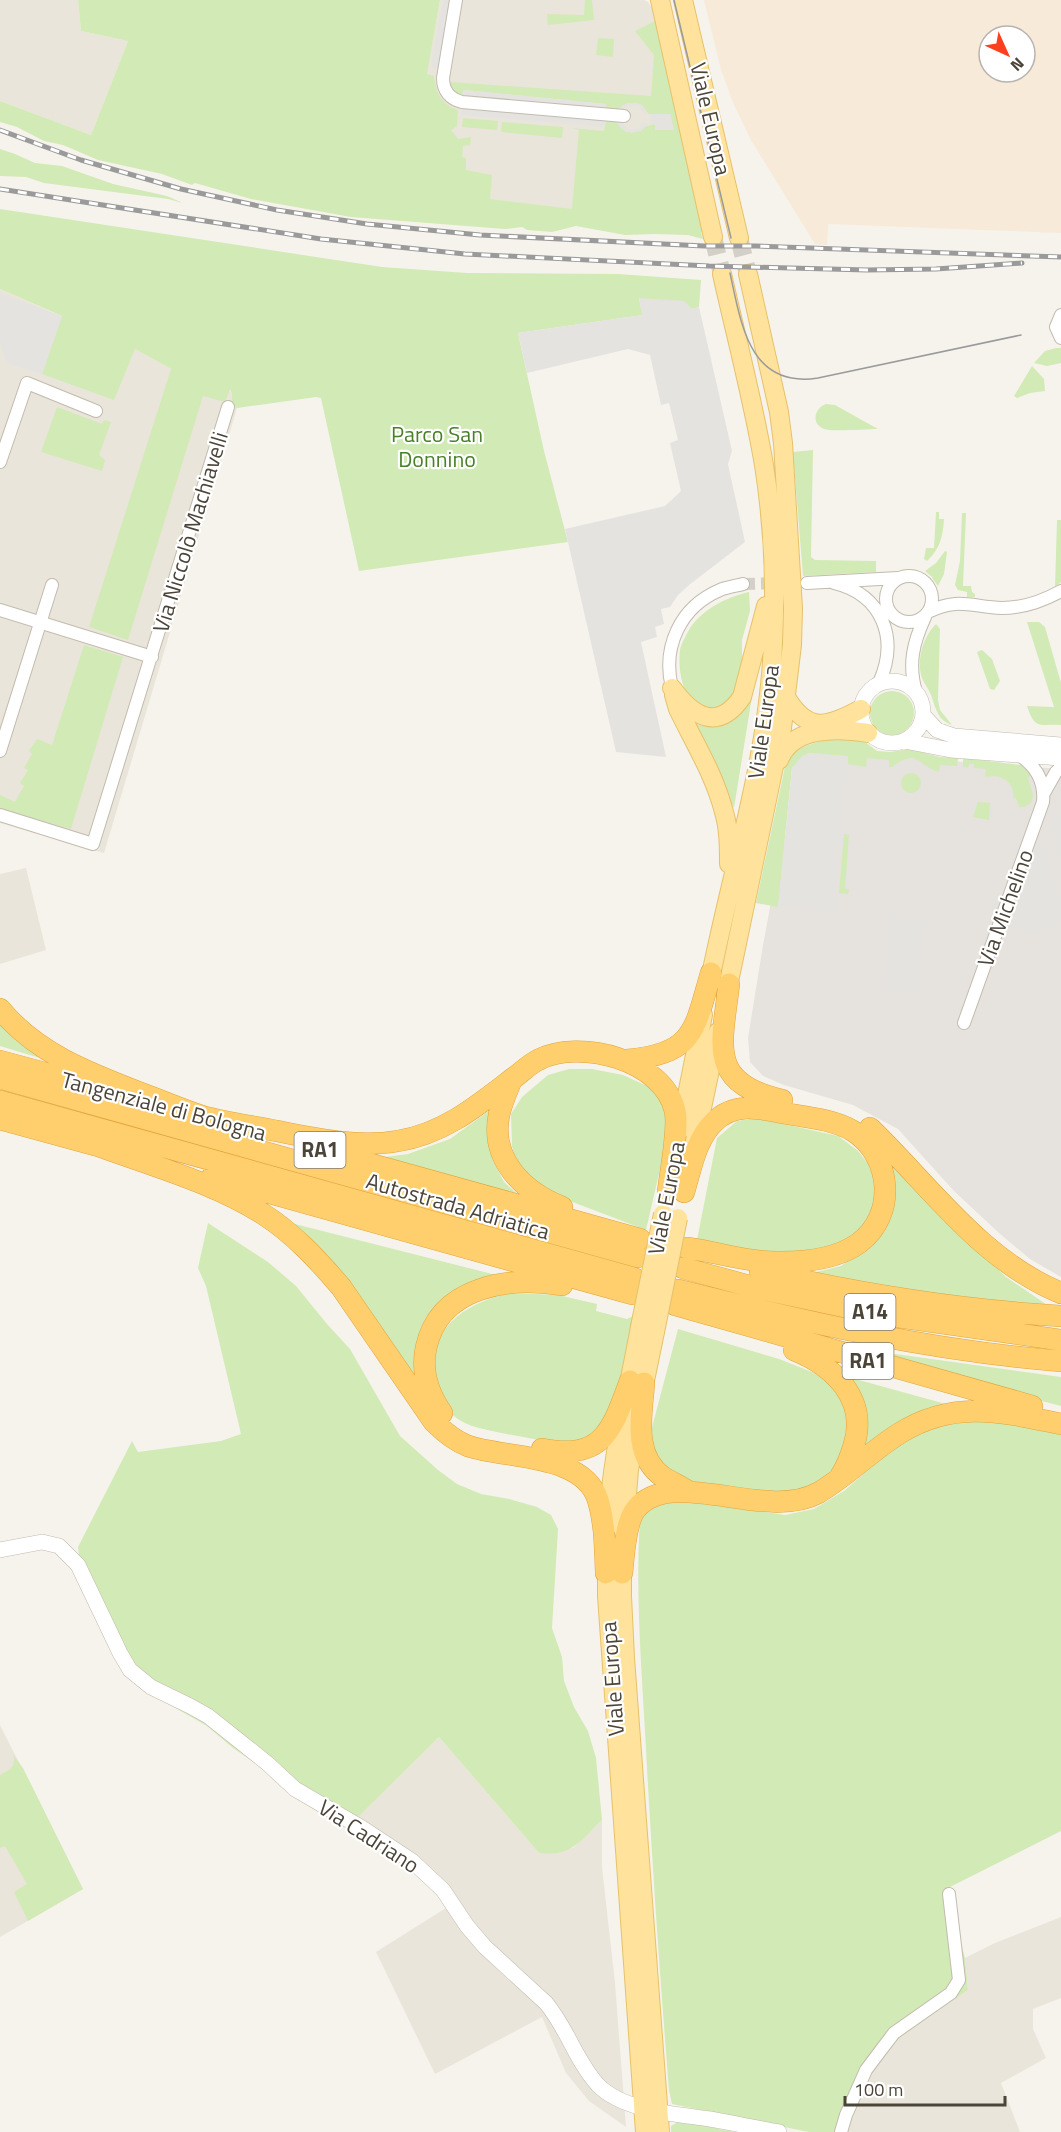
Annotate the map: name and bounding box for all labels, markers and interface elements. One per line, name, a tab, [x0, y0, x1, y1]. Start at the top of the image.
north arrow	[977, 24, 1037, 84]
text: N	[1005, 52, 1030, 77]
street label: Viale Europa	[682, 59, 740, 179]
park label: Parco San Donnino	[391, 417, 483, 476]
street label: Via Niccolò Machiavelli	[143, 427, 237, 637]
street label: Viale Europa	[738, 663, 788, 781]
street label: Via Michelino	[968, 845, 1042, 971]
street label: Tangenziale di Bologna	[58, 1062, 270, 1150]
road number: RA1	[294, 1132, 346, 1168]
street label: Viale Europa	[638, 1138, 694, 1258]
street label: Autostrada Adriatica	[362, 1164, 554, 1248]
road number: A14	[844, 1294, 896, 1330]
road number: RA1	[842, 1343, 894, 1379]
street label: Viale Europa	[591, 1620, 633, 1738]
street label: Via Cadriano	[312, 1790, 426, 1882]
scale bar	[845, 2069, 1006, 2107]
text: 100 m	[854, 2076, 903, 2103]

